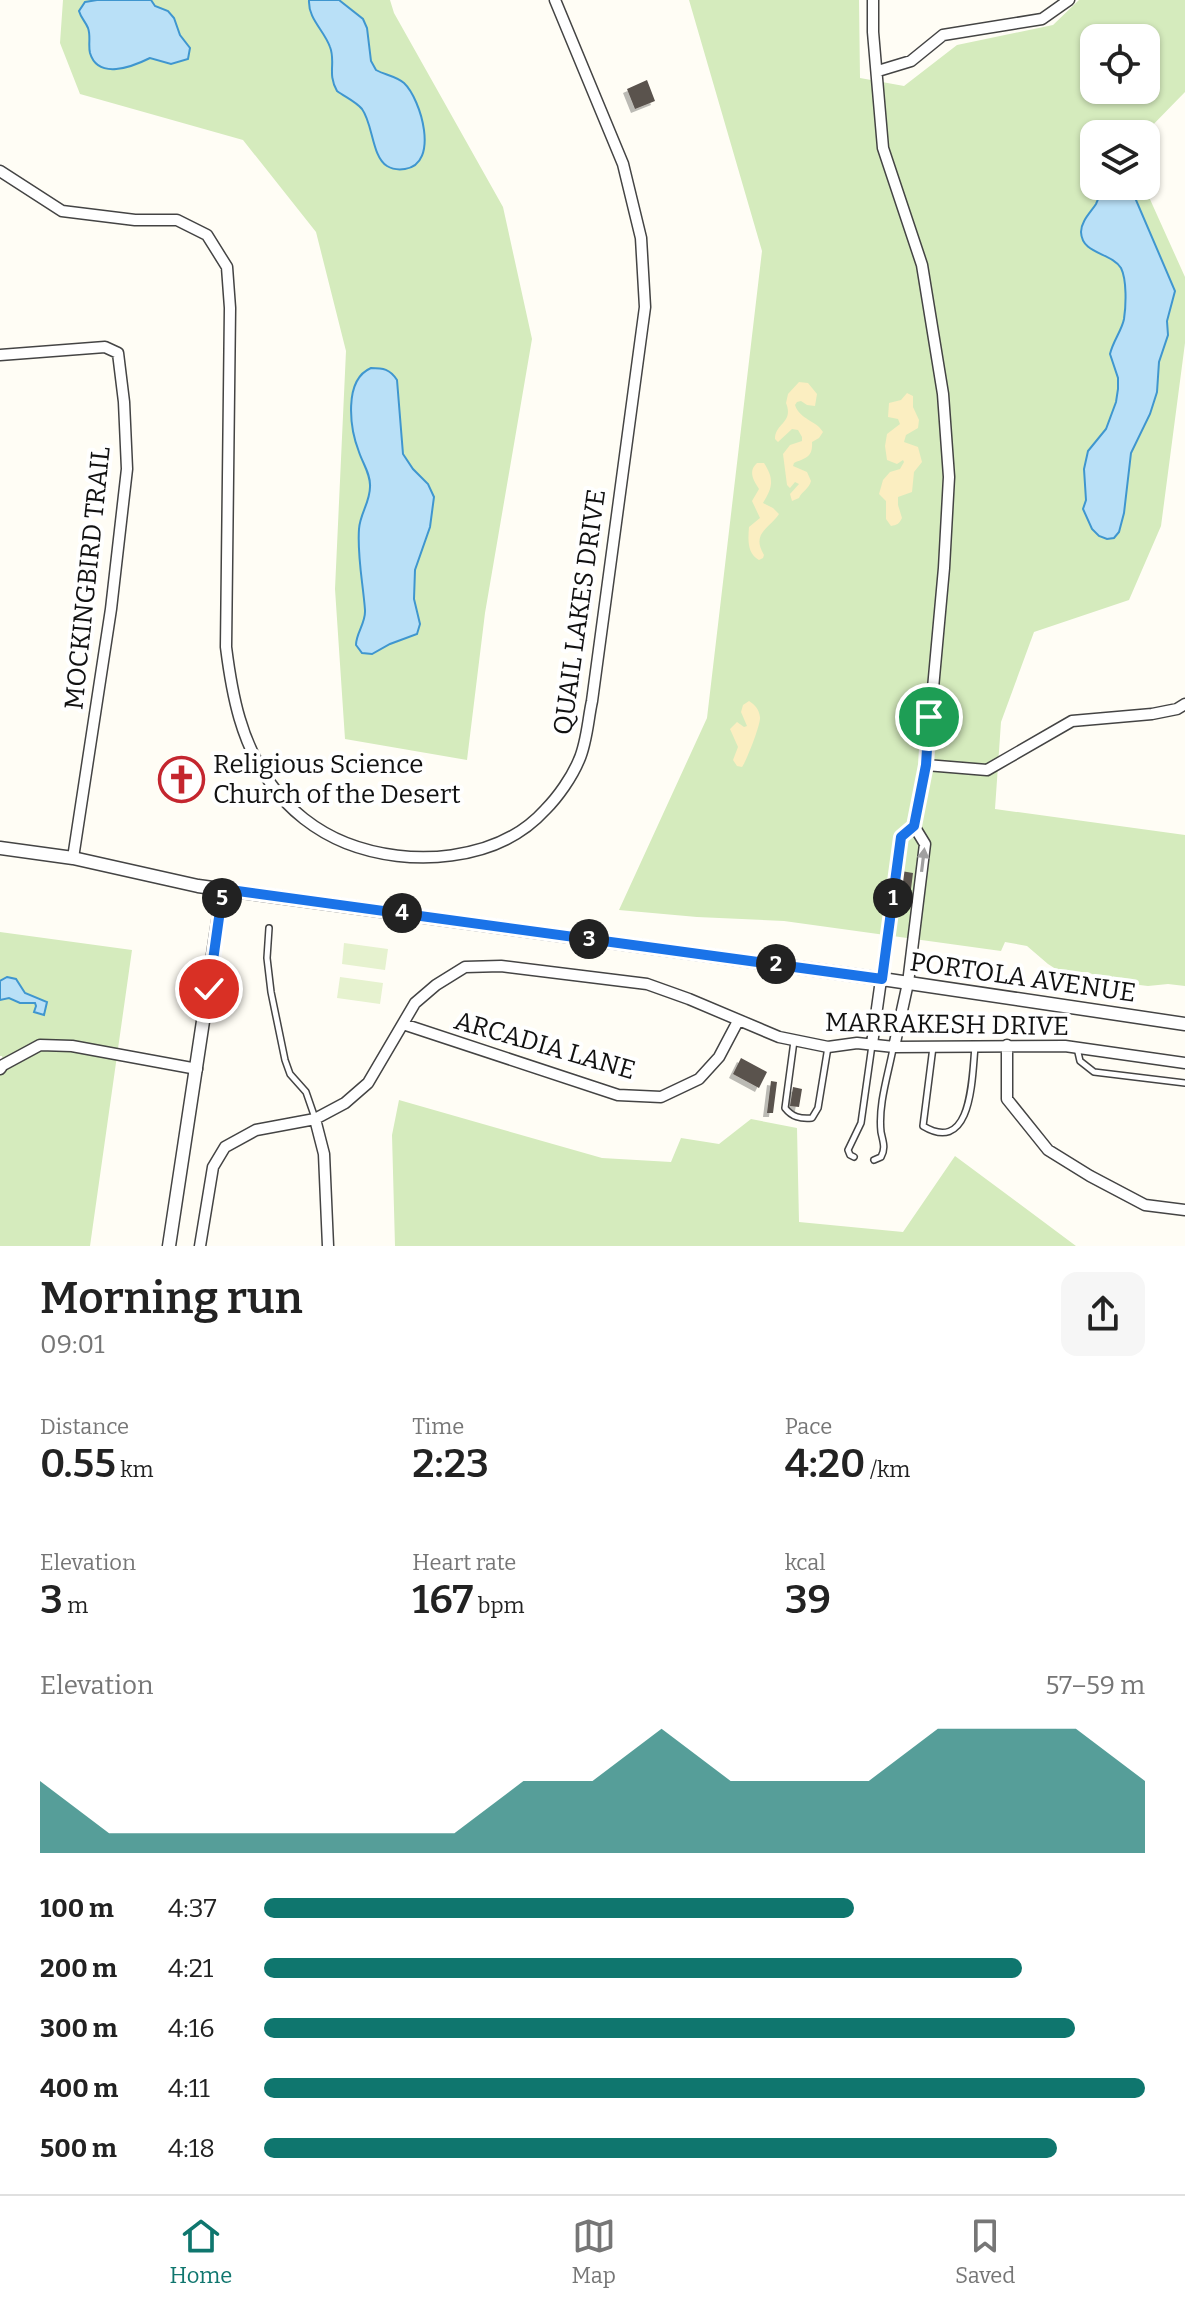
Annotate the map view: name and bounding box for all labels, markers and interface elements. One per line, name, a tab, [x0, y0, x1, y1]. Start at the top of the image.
map controls	[1080, 24, 1160, 200]
button: locate	[1080, 24, 1160, 104]
button: layers	[1080, 120, 1160, 200]
street label: MOCKINGBIRD TRAIL	[58, 445, 117, 711]
street label: QUAIL LAKES DRIVE	[547, 487, 612, 737]
pin	[895, 683, 963, 751]
icon: arrive	[907, 695, 951, 739]
place label: Religious Science Church of the Desert	[213, 749, 461, 810]
church icon: Religious Science Church of the Desert	[158, 755, 206, 803]
one-way arrow	[917, 847, 930, 872]
pin: 5	[202, 878, 242, 918]
pin: 1	[873, 878, 913, 918]
text: 5	[216, 884, 228, 911]
text: 1	[888, 884, 898, 911]
pin: 4	[382, 893, 422, 933]
text: 4	[395, 899, 409, 926]
pin: 3	[569, 919, 609, 959]
text: 3	[583, 925, 595, 952]
pin: 2	[756, 944, 796, 984]
street label: PORTOLA AVENUE	[908, 946, 1138, 1009]
text: 2	[770, 950, 782, 977]
pin	[175, 955, 243, 1023]
icon: check	[187, 967, 231, 1011]
street label: ARCADIA LANE	[451, 1005, 639, 1086]
street label: MARRAKESH DRIVE	[825, 1007, 1069, 1042]
text: Morning run	[40, 1272, 303, 1325]
button: share	[1061, 1272, 1145, 1356]
text: 09:01	[40, 1329, 105, 1360]
text: Distance	[40, 1413, 129, 1440]
text: Time	[412, 1413, 464, 1440]
text: Pace	[785, 1413, 832, 1440]
text: 0.55	[40, 1440, 116, 1488]
text: 2:23	[412, 1440, 489, 1488]
text: 4:20	[785, 1440, 866, 1488]
text: km	[116, 1456, 153, 1483]
text: /km	[866, 1456, 910, 1483]
text: Elevation	[40, 1549, 136, 1576]
text: Heart rate	[412, 1549, 516, 1576]
text: kcal	[785, 1549, 826, 1576]
text: 3	[40, 1576, 63, 1624]
text: 167	[412, 1576, 473, 1624]
text: 39	[785, 1576, 831, 1624]
text: m	[63, 1592, 88, 1619]
text: bpm	[473, 1592, 525, 1619]
text: Elevation	[40, 1670, 153, 1701]
text: 57–59 m	[1046, 1670, 1145, 1701]
text: 100 m	[40, 1893, 114, 1924]
text: 4:37	[168, 1893, 217, 1924]
text: 200 m	[40, 1953, 117, 1984]
text: 4:21	[168, 1953, 213, 1984]
text: 300 m	[40, 2013, 117, 2044]
text: 4:16	[168, 2013, 215, 2044]
text: 400 m	[40, 2073, 118, 2104]
text: 4:11	[168, 2073, 210, 2104]
text: 500 m	[40, 2133, 117, 2164]
text: 4:18	[168, 2133, 215, 2164]
tab: Home	[170, 2214, 232, 2289]
tab: Map	[571, 2214, 616, 2289]
tab: Saved	[955, 2214, 1015, 2289]

